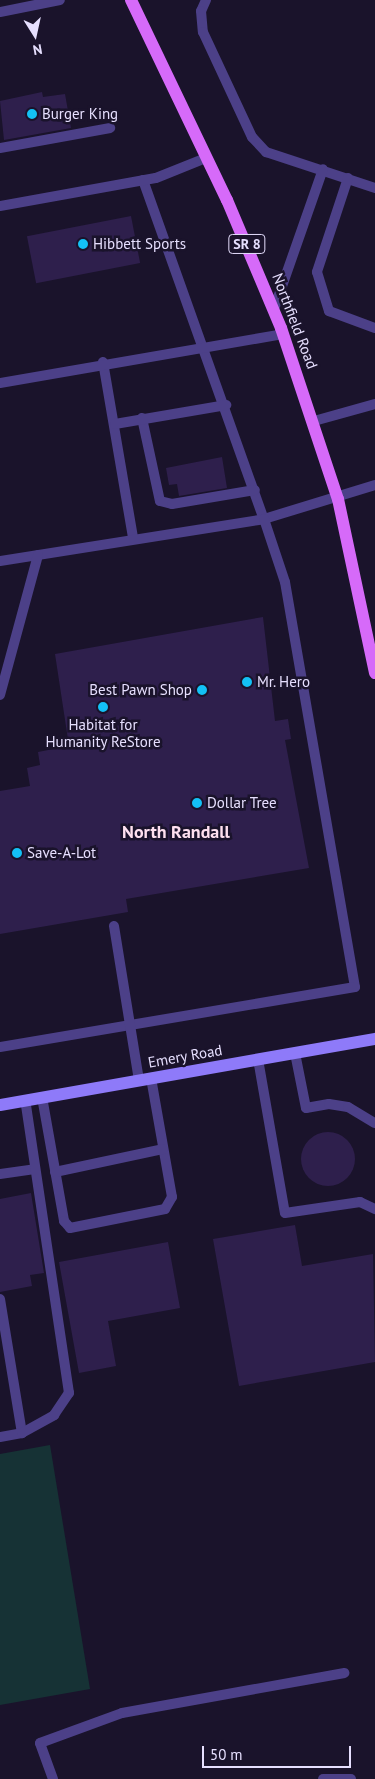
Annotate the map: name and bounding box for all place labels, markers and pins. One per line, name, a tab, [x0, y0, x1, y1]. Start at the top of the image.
place label: Burger King	[42, 105, 118, 123]
marker: Burger King	[26, 108, 38, 120]
place label: Hibbett Sports	[93, 235, 186, 253]
marker: Hibbett Sports	[77, 238, 89, 250]
place label: Mr. Hero	[257, 673, 311, 691]
marker: Mr. Hero	[241, 676, 253, 688]
place label: Best Pawn Shop	[89, 681, 192, 699]
marker: Best Pawn Shop	[196, 684, 208, 696]
marker: Habitat for Humanity ReStore	[97, 701, 109, 713]
place label: Habitat for Humanity ReStore	[45, 715, 161, 750]
place label: Dollar Tree	[207, 794, 277, 812]
marker: Dollar Tree	[191, 797, 203, 809]
place label: Save-A-Lot	[27, 844, 96, 862]
marker: Save-A-Lot	[11, 847, 23, 859]

